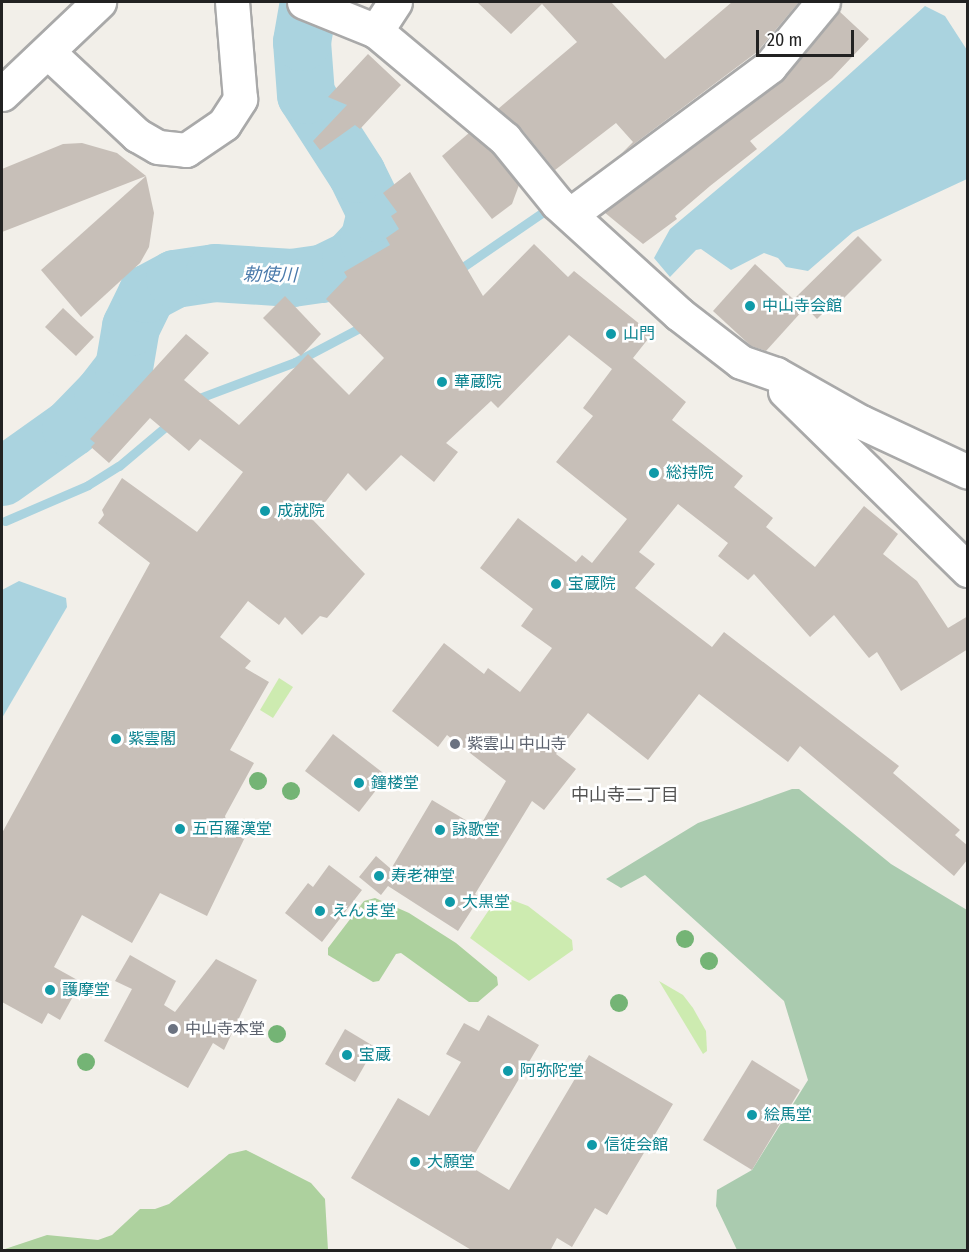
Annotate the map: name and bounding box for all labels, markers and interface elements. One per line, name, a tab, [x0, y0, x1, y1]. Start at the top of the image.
scale bar	[759, 18, 856, 56]
text: 20 m	[767, 29, 802, 51]
water label: 勅使川	[243, 264, 297, 286]
place label: 中山寺会館	[762, 296, 842, 316]
marker: 中山寺会館	[743, 299, 757, 313]
place label: 山門	[623, 324, 655, 344]
marker: 山門	[604, 327, 618, 341]
place label: 華蔵院	[454, 372, 502, 392]
marker: 華蔵院	[435, 375, 449, 389]
place label: 総持院	[666, 463, 714, 483]
marker: 総持院	[647, 466, 661, 480]
place label: 成就院	[277, 501, 325, 521]
marker: 成就院	[258, 504, 272, 518]
place label: 宝蔵院	[568, 574, 616, 594]
marker: 宝蔵院	[549, 577, 563, 591]
place label: 紫雲閣	[128, 729, 176, 749]
marker: 紫雲閣	[109, 732, 123, 746]
place label: 紫雲山 中山寺	[467, 734, 567, 754]
marker: 紫雲山 中山寺	[448, 737, 462, 751]
place label: 鐘楼堂	[371, 773, 419, 793]
marker: 鐘楼堂	[352, 776, 366, 790]
district label: 中山寺二丁目	[571, 784, 679, 806]
place label: 五百羅漢堂	[192, 819, 272, 839]
place label: 詠歌堂	[452, 820, 500, 840]
marker: 五百羅漢堂	[173, 822, 187, 836]
marker: 詠歌堂	[433, 823, 447, 837]
place label: 寿老神堂	[391, 866, 455, 886]
marker: 寿老神堂	[372, 869, 386, 883]
place label: 大黒堂	[462, 892, 510, 912]
marker: 大黒堂	[443, 895, 457, 909]
place label: えんま堂	[332, 901, 396, 921]
marker: えんま堂	[313, 904, 327, 918]
place label: 護摩堂	[62, 980, 110, 1000]
marker: 護摩堂	[43, 983, 57, 997]
place label: 中山寺本堂	[185, 1019, 265, 1039]
marker: 中山寺本堂	[166, 1022, 180, 1036]
place label: 宝蔵	[359, 1045, 391, 1065]
marker: 宝蔵	[340, 1048, 354, 1062]
place label: 阿弥陀堂	[520, 1061, 584, 1081]
marker: 阿弥陀堂	[501, 1064, 515, 1078]
place label: 絵馬堂	[764, 1105, 812, 1125]
marker: 絵馬堂	[745, 1108, 759, 1122]
place label: 信徒会館	[604, 1135, 668, 1155]
marker: 信徒会館	[585, 1138, 599, 1152]
place label: 大願堂	[427, 1152, 475, 1172]
marker: 大願堂	[408, 1155, 422, 1169]

